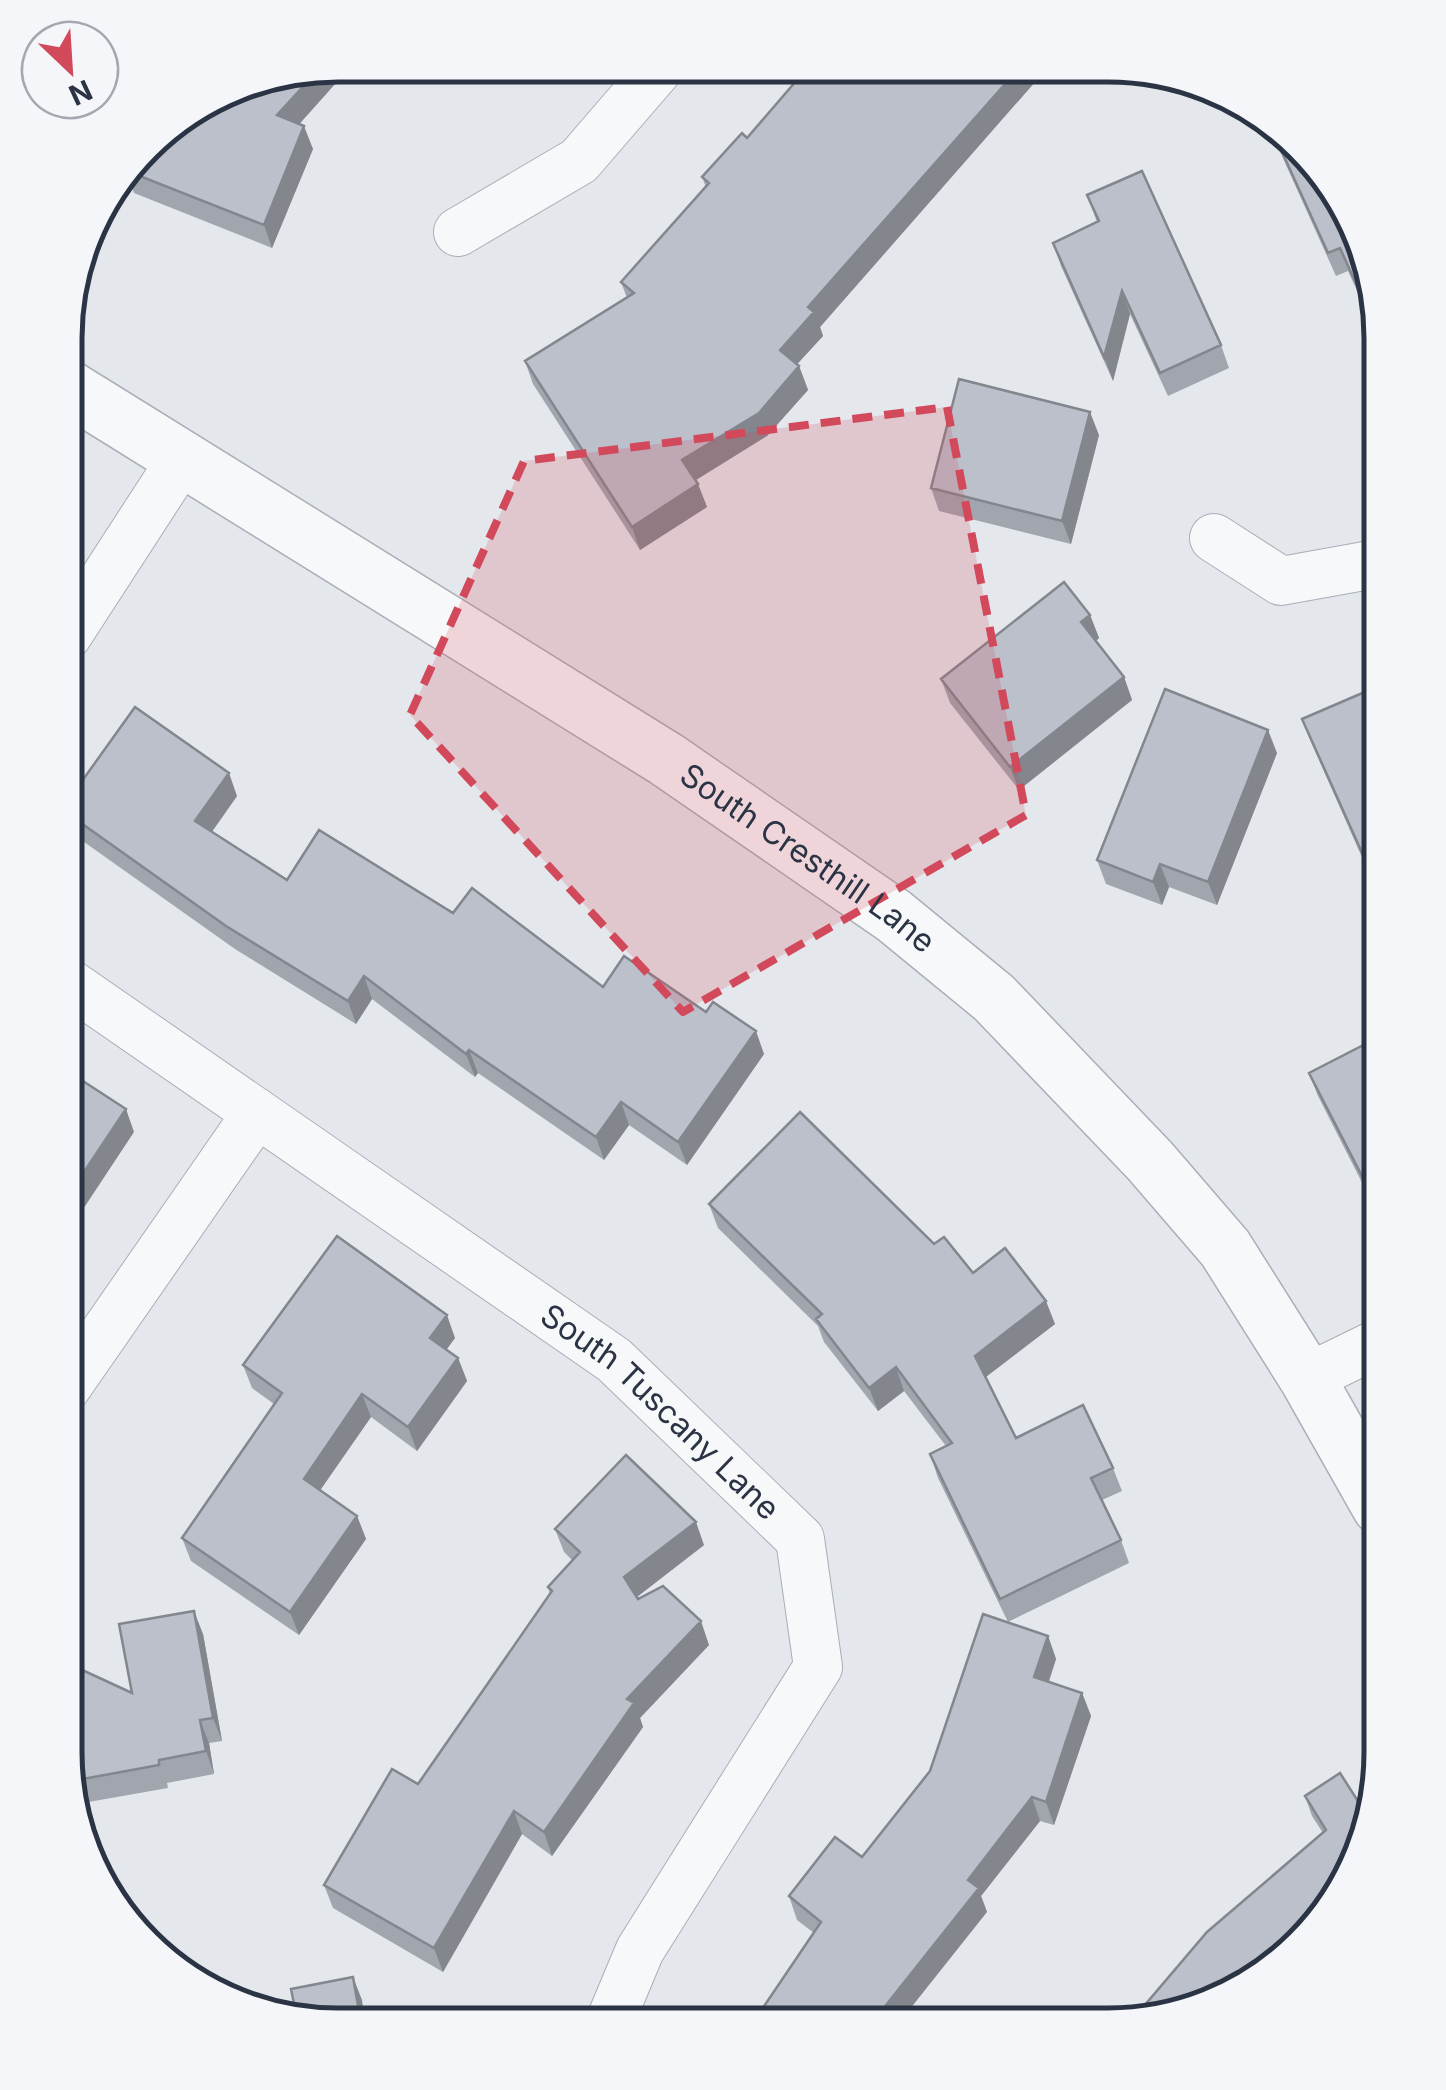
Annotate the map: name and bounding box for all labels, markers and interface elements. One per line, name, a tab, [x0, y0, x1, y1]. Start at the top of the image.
north arrow	[20, 20, 120, 120]
text: N	[64, 73, 97, 113]
street label: South Cresthill Lane	[673, 755, 943, 961]
street label: South Tuscany Lane	[534, 1295, 788, 1528]

